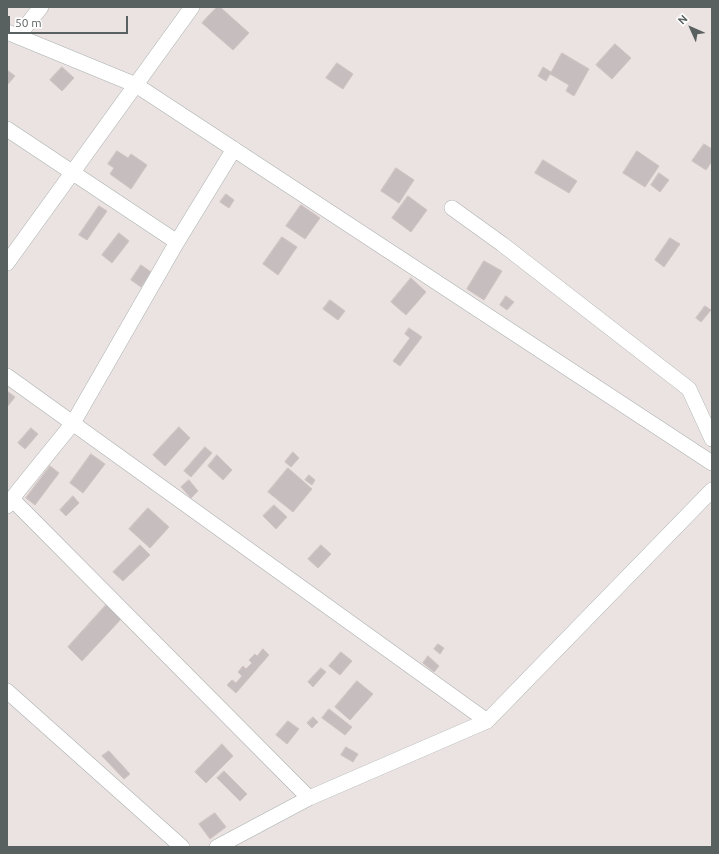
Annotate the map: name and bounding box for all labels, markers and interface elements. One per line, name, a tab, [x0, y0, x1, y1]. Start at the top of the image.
scale bar	[10, 8, 130, 34]
north arrow	[671, 8, 711, 48]
text: N	[675, 12, 690, 27]
text: 50 m	[15, 16, 42, 29]

